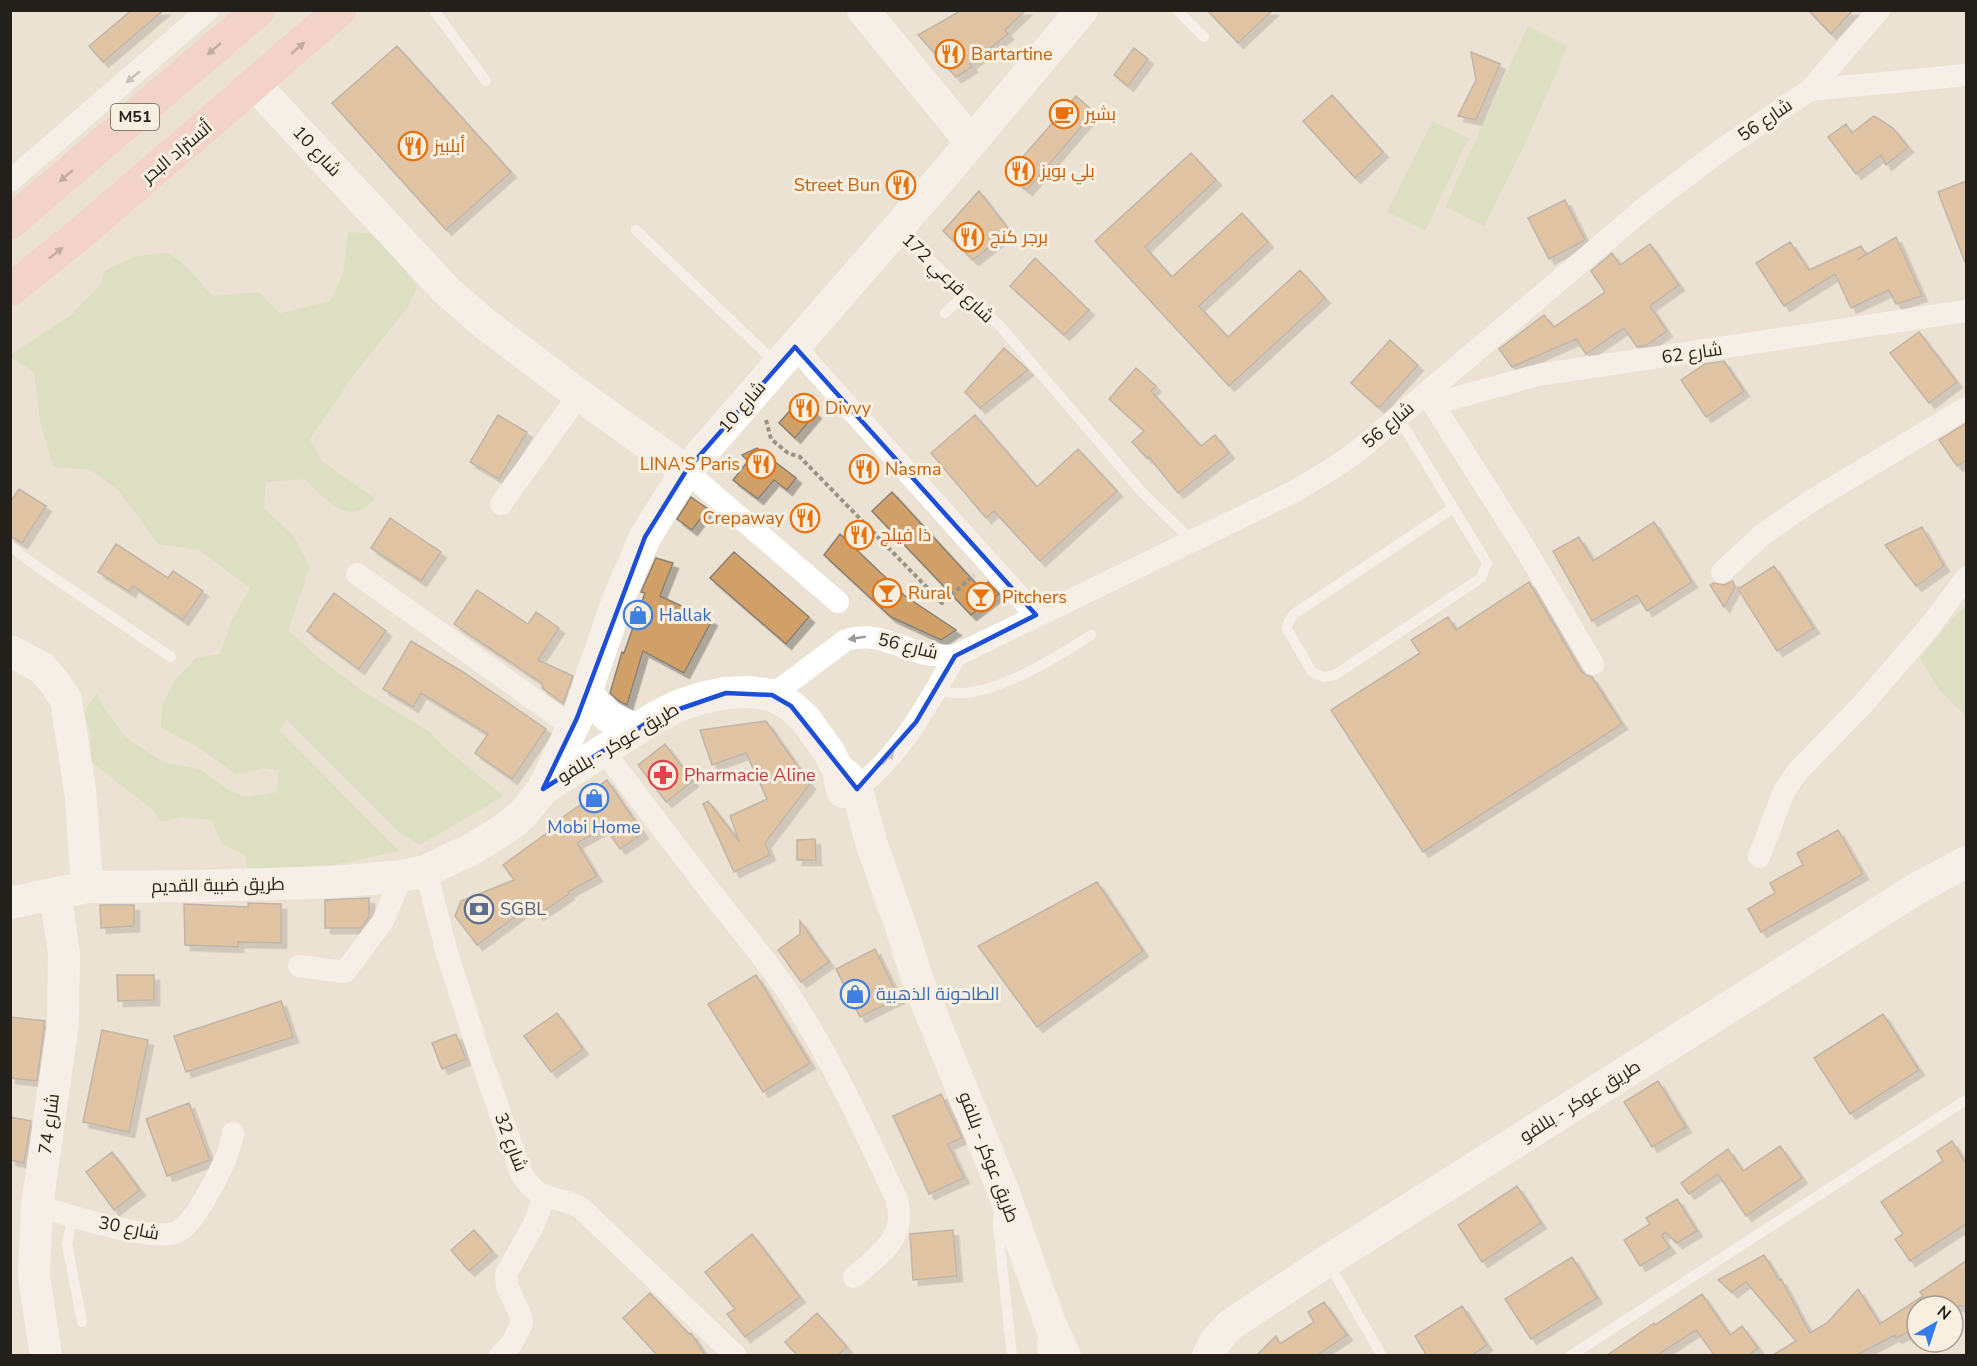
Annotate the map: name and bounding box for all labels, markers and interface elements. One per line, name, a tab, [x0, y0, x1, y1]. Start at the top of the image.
restaurant icon: Bartartine	[934, 38, 966, 70]
one-way arrow	[206, 42, 222, 55]
one-way arrow	[290, 42, 305, 55]
place label: Bartartine	[971, 42, 1053, 66]
one-way arrow	[126, 70, 141, 83]
street label: شارع 56	[1733, 93, 1797, 147]
cafe icon: بشير	[1048, 98, 1080, 130]
place label: بشير	[1084, 102, 1116, 126]
road number: M51	[111, 104, 159, 130]
street label: أتستراد البحر	[136, 115, 218, 189]
street label: شارع 10	[287, 120, 347, 182]
restaurant icon: أبلبيز	[397, 130, 429, 162]
place label: أبلبيز	[433, 134, 465, 158]
restaurant icon: بلي بويز	[1004, 155, 1036, 187]
place label: بلي بويز	[1040, 159, 1095, 185]
one-way arrow	[58, 169, 74, 182]
restaurant icon: Street Bun	[885, 169, 917, 201]
place label: Street Bun	[794, 173, 880, 197]
restaurant icon: برجر كنج	[953, 221, 985, 253]
place label: برجر كنج	[990, 225, 1048, 249]
street label: شارع فرعي 172	[895, 228, 999, 330]
one-way arrow	[48, 247, 64, 260]
street label: شارع 62	[1660, 337, 1724, 369]
street label: شارع 10	[713, 376, 771, 438]
restaurant icon: Divvy	[788, 392, 820, 424]
place label: Divvy	[825, 396, 872, 420]
street label: شارع 56	[1357, 396, 1419, 454]
restaurant icon: LINA'S Paris	[745, 448, 777, 480]
place label: LINA'S Paris	[640, 452, 740, 476]
restaurant icon: Nasma	[848, 453, 880, 485]
place label: Nasma	[885, 457, 941, 481]
restaurant icon: Crepaway	[789, 502, 821, 534]
place label: Crepaway	[702, 506, 785, 530]
restaurant icon: ذا فيلج	[843, 519, 875, 551]
place label: ذا فيلج	[880, 523, 931, 547]
bar icon: Rural	[871, 577, 903, 609]
place label: Rural	[908, 581, 952, 605]
bar icon: Pitchers	[965, 581, 997, 613]
place label: Pitchers	[1002, 585, 1067, 609]
shop icon: Hallak	[622, 599, 654, 631]
place label: Hallak	[659, 603, 712, 627]
street label: شارع 56	[875, 627, 941, 665]
one-way arrow	[848, 633, 867, 642]
street label: طريق عوكر - بللفو	[553, 697, 683, 789]
one-way arrow	[881, 751, 894, 766]
pharmacy icon: Pharmacie Aline	[647, 759, 679, 791]
place label: Pharmacie Aline	[684, 763, 816, 787]
shop icon: Mobi Home	[578, 782, 610, 814]
place label: Mobi Home	[547, 815, 641, 839]
street label: طريق ضبية القديم	[151, 872, 285, 898]
bank icon: SGBL	[463, 893, 495, 925]
place label: SGBL	[500, 897, 546, 921]
shop icon: الطاحونة الذهبية	[839, 978, 871, 1010]
place label: الطاحونة الذهبية	[876, 982, 1000, 1006]
street label: طريق عوكر - بللفو	[1515, 1054, 1645, 1148]
street label: طريق عوكر - بللفو	[953, 1088, 1025, 1226]
street label: شارع 74	[33, 1092, 65, 1156]
street label: شارع 32	[489, 1109, 533, 1175]
street label: شارع 30	[97, 1210, 161, 1246]
north arrow	[1905, 1294, 1965, 1354]
text: N	[1932, 1301, 1955, 1325]

